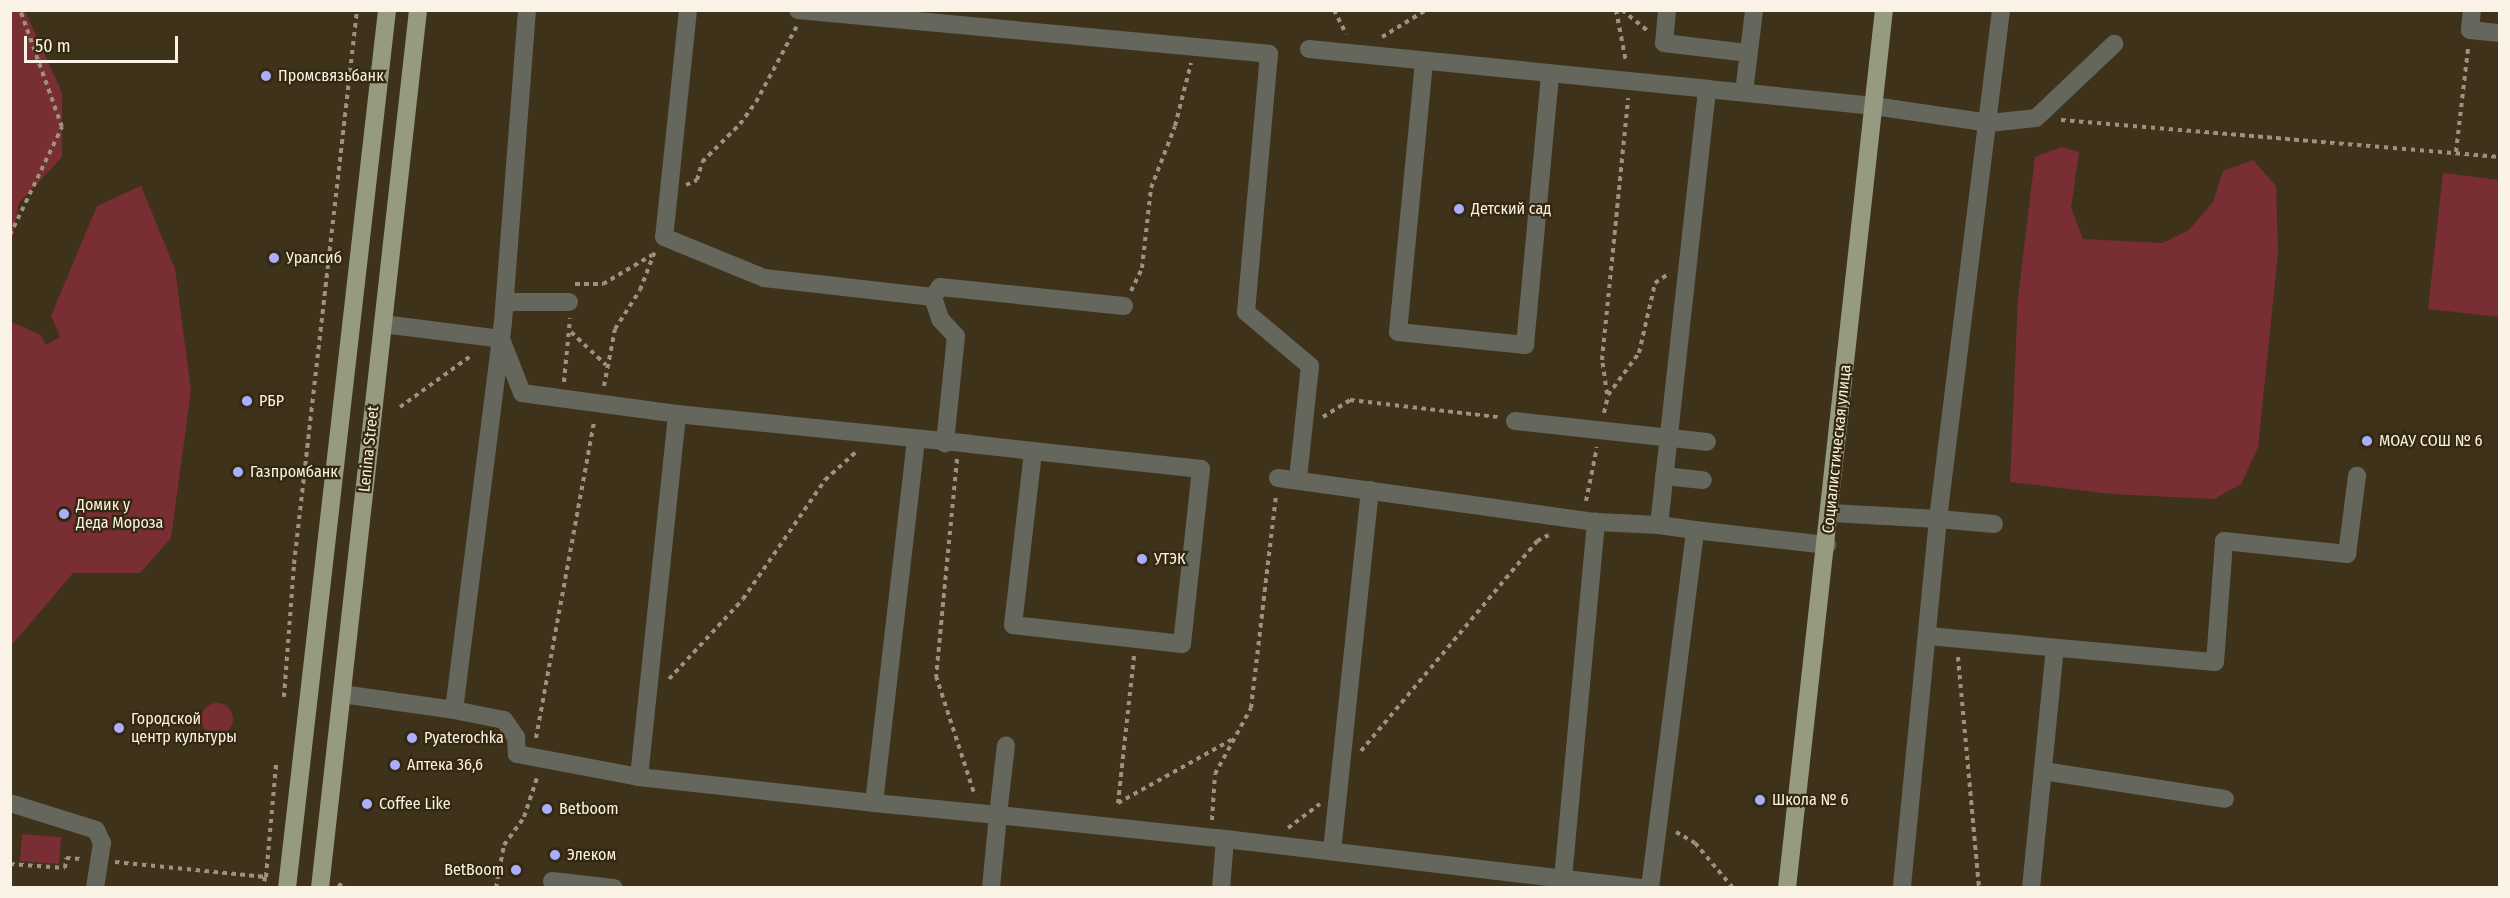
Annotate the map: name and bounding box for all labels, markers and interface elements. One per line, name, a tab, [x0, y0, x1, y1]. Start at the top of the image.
scale bar	[27, 24, 182, 62]
text: 50 m	[35, 35, 71, 57]
place label: Промсвязьбанк	[278, 66, 384, 86]
marker: Промсвязьбанк	[259, 69, 273, 83]
place label: Детский сад	[1471, 199, 1551, 219]
marker: Детский сад	[1452, 202, 1466, 216]
place label: Уралсиб	[286, 248, 342, 268]
marker: Уралсиб	[267, 251, 281, 265]
street label: Социалистическая улица	[1819, 364, 1855, 534]
place label: РБР	[259, 391, 284, 411]
marker: РБР	[240, 394, 254, 408]
street label: Lenina Street	[355, 405, 383, 493]
place label: МОАУ СОШ № 6	[2379, 431, 2482, 451]
marker: МОАУ СОШ № 6	[2360, 434, 2374, 448]
place label: Газпромбанк	[250, 462, 338, 482]
marker: Газпромбанк	[231, 465, 245, 479]
place label: Домик у Деда Мороза	[76, 495, 163, 533]
marker: Домик у Деда Мороза	[57, 507, 71, 521]
place label: УТЭК	[1154, 549, 1185, 569]
marker: УТЭК	[1135, 552, 1149, 566]
place label: Городской центр культуры	[131, 709, 237, 747]
marker: Городской центр культуры	[112, 721, 126, 735]
place label: Pyaterochka	[424, 728, 504, 748]
marker: Pyaterochka	[405, 731, 419, 745]
place label: Аптека 36,6	[407, 755, 483, 775]
marker: Аптека 36,6	[388, 758, 402, 772]
place label: Школа № 6	[1772, 790, 1848, 810]
marker: Школа № 6	[1753, 793, 1767, 807]
place label: Coffee Like	[379, 794, 451, 814]
marker: Coffee Like	[360, 797, 374, 811]
place label: Betboom	[559, 799, 619, 819]
marker: Betboom	[540, 802, 554, 816]
place label: Элеком	[567, 845, 616, 865]
marker: Элеком	[548, 848, 562, 862]
place label: BetBoom	[444, 860, 504, 880]
marker: BetBoom	[509, 863, 523, 877]

